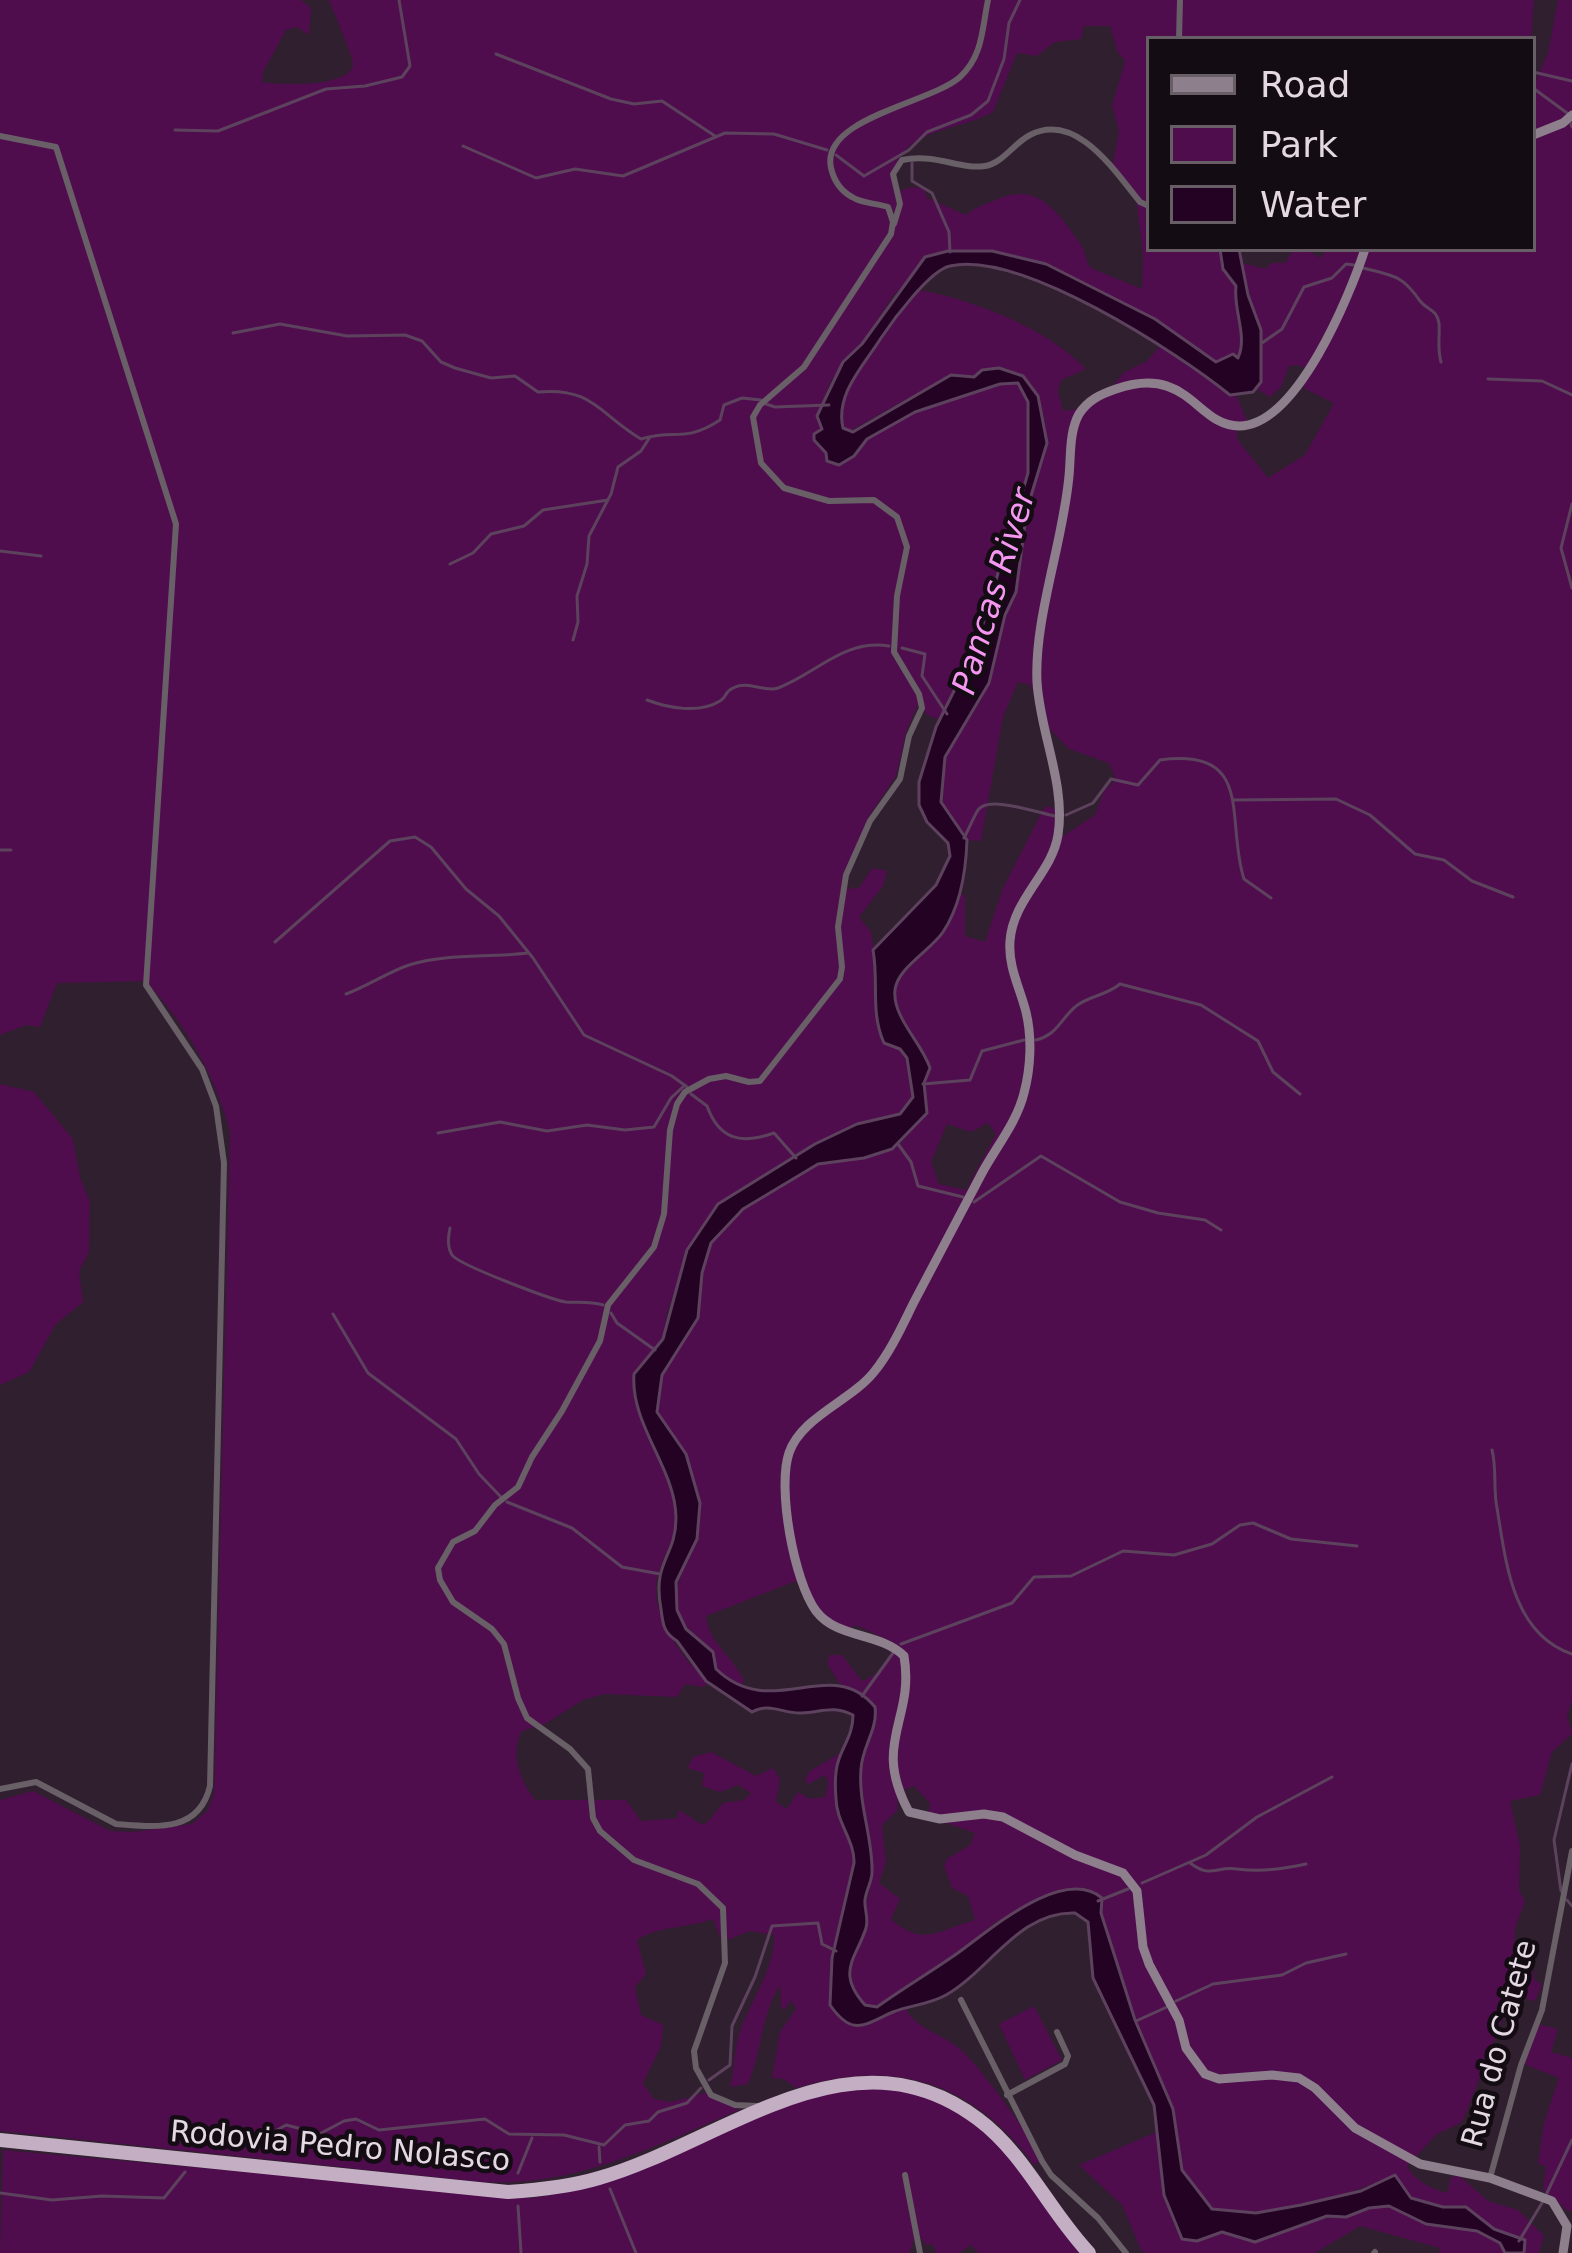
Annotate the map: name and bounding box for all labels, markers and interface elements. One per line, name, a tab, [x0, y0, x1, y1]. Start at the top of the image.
legend	[1146, 36, 1536, 252]
text: Road	[1260, 64, 1350, 105]
text: Park	[1260, 124, 1338, 165]
text: Water	[1260, 184, 1366, 225]
water label: Pancas River	[946, 485, 1046, 699]
street label: Rua do Catete	[1456, 1936, 1546, 2152]
street label: Rodovia Pedro Nolasco	[168, 2115, 512, 2181]

